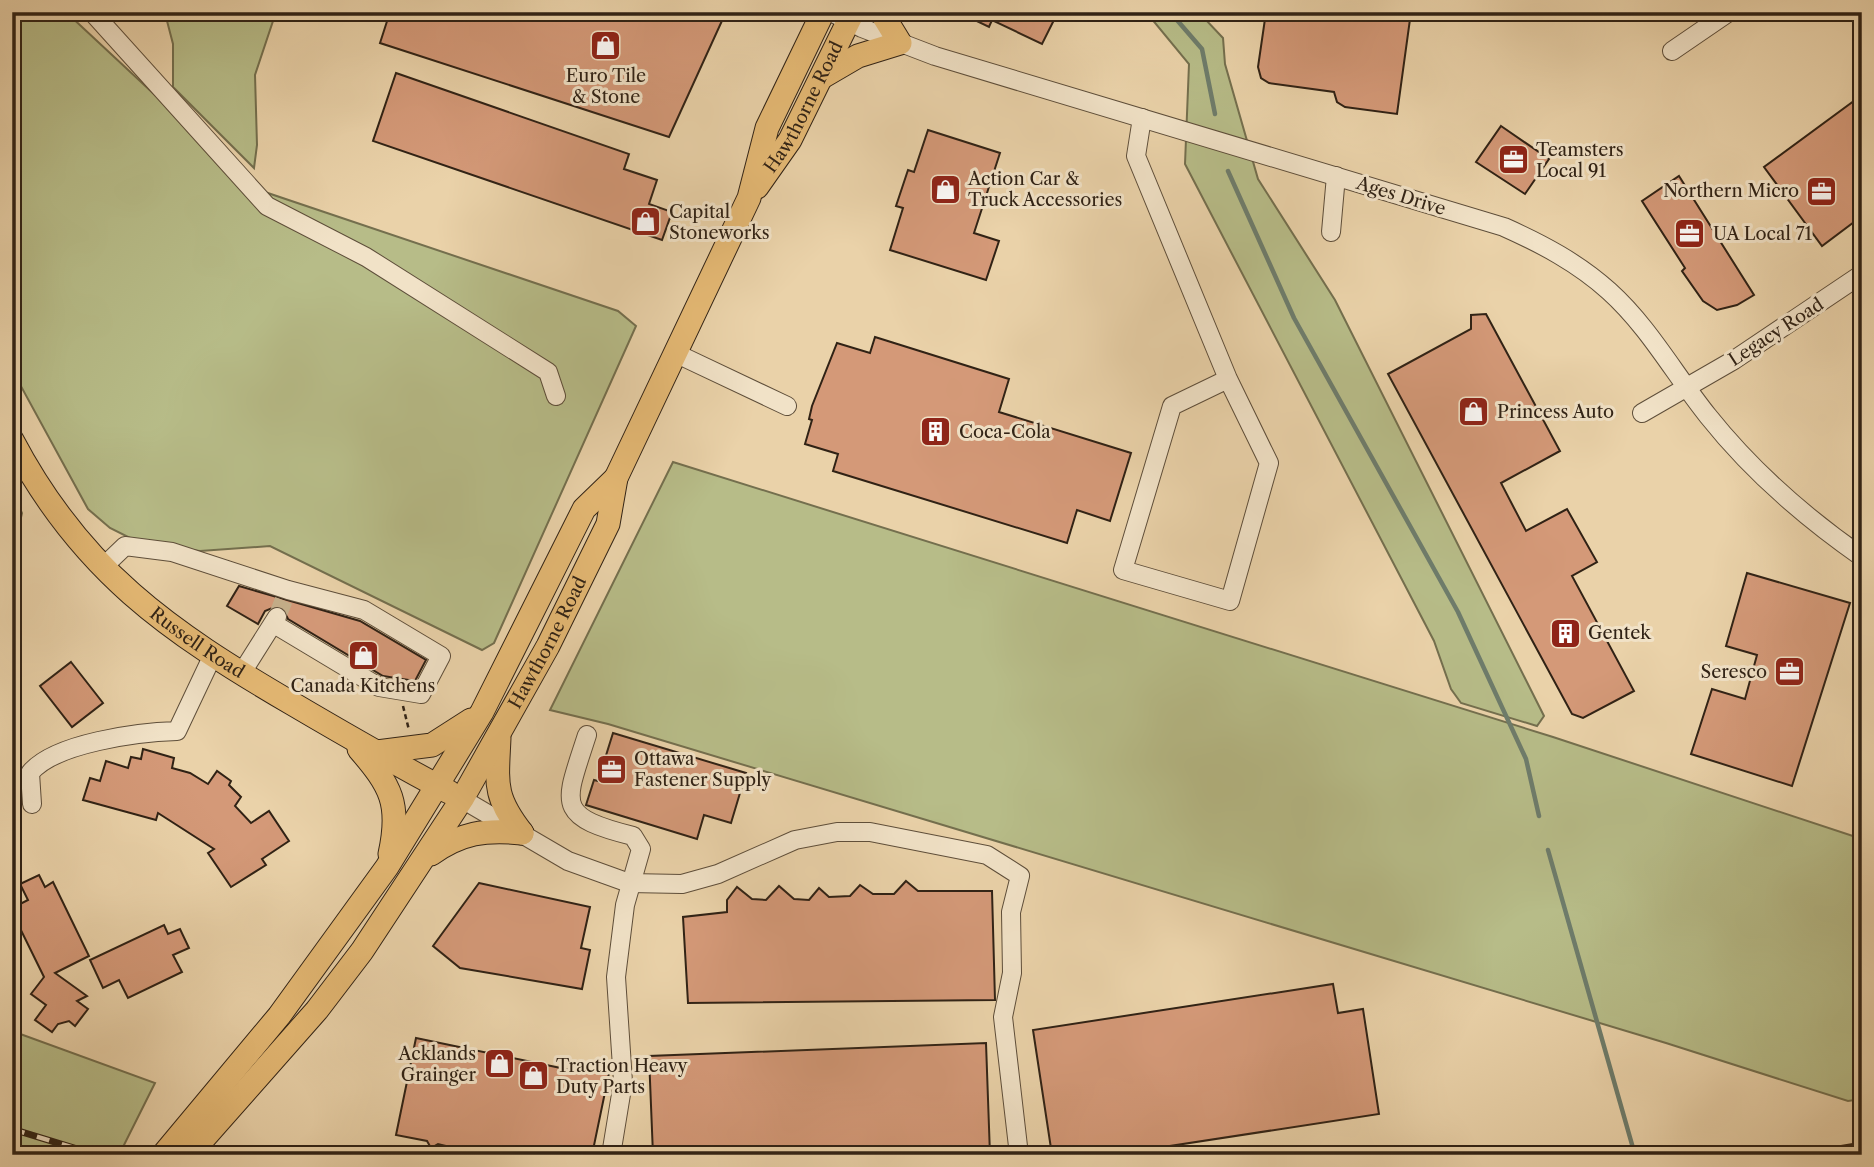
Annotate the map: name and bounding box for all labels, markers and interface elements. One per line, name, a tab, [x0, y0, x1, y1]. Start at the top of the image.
shop icon: Euro Tile & Stone	[589, 29, 623, 63]
street label: Hawthorne Road	[759, 38, 848, 177]
place label: Euro Tile & Stone	[566, 65, 646, 108]
place label: Teamsters Local 91	[1536, 139, 1624, 182]
office icon: Teamsters Local 91	[1496, 143, 1530, 177]
place label: Action Car & Truck Accessories	[967, 168, 1122, 211]
shop icon: Action Car & Truck Accessories	[928, 172, 962, 206]
street label: Ages Drive	[1353, 172, 1448, 220]
office icon: Northern Micro	[1805, 174, 1839, 208]
place label: Northern Micro	[1663, 180, 1799, 202]
place label: Capital Stoneworks	[669, 201, 770, 244]
shop icon: Capital Stoneworks	[629, 205, 663, 239]
office icon: UA Local 71	[1673, 217, 1707, 251]
place label: UA Local 71	[1713, 223, 1813, 245]
street label: Legacy Road	[1724, 293, 1828, 371]
shop icon: Princess Auto	[1457, 395, 1491, 429]
place label: Princess Auto	[1497, 401, 1614, 423]
building icon: Coca-Cola	[919, 415, 953, 449]
place label: Coca-Cola	[959, 421, 1051, 443]
street label: Hawthorne Road	[504, 573, 591, 713]
street label: Russell Road	[145, 603, 248, 683]
building icon: Gentek	[1548, 616, 1582, 650]
place label: Gentek	[1588, 622, 1652, 644]
shop icon: Canada Kitchens	[346, 639, 380, 673]
office icon: Seresco	[1773, 655, 1807, 689]
place label: Seresco	[1700, 661, 1767, 683]
place label: Canada Kitchens	[291, 675, 435, 697]
place label: Ottawa Fastener Supply	[634, 748, 772, 791]
office icon: Ottawa Fastener Supply	[594, 752, 628, 786]
place label: Acklands Grainger	[397, 1043, 476, 1086]
shop icon: Acklands Grainger	[482, 1047, 516, 1081]
place label: Traction Heavy Duty Parts	[556, 1055, 689, 1098]
shop icon: Traction Heavy Duty Parts	[516, 1059, 550, 1093]

